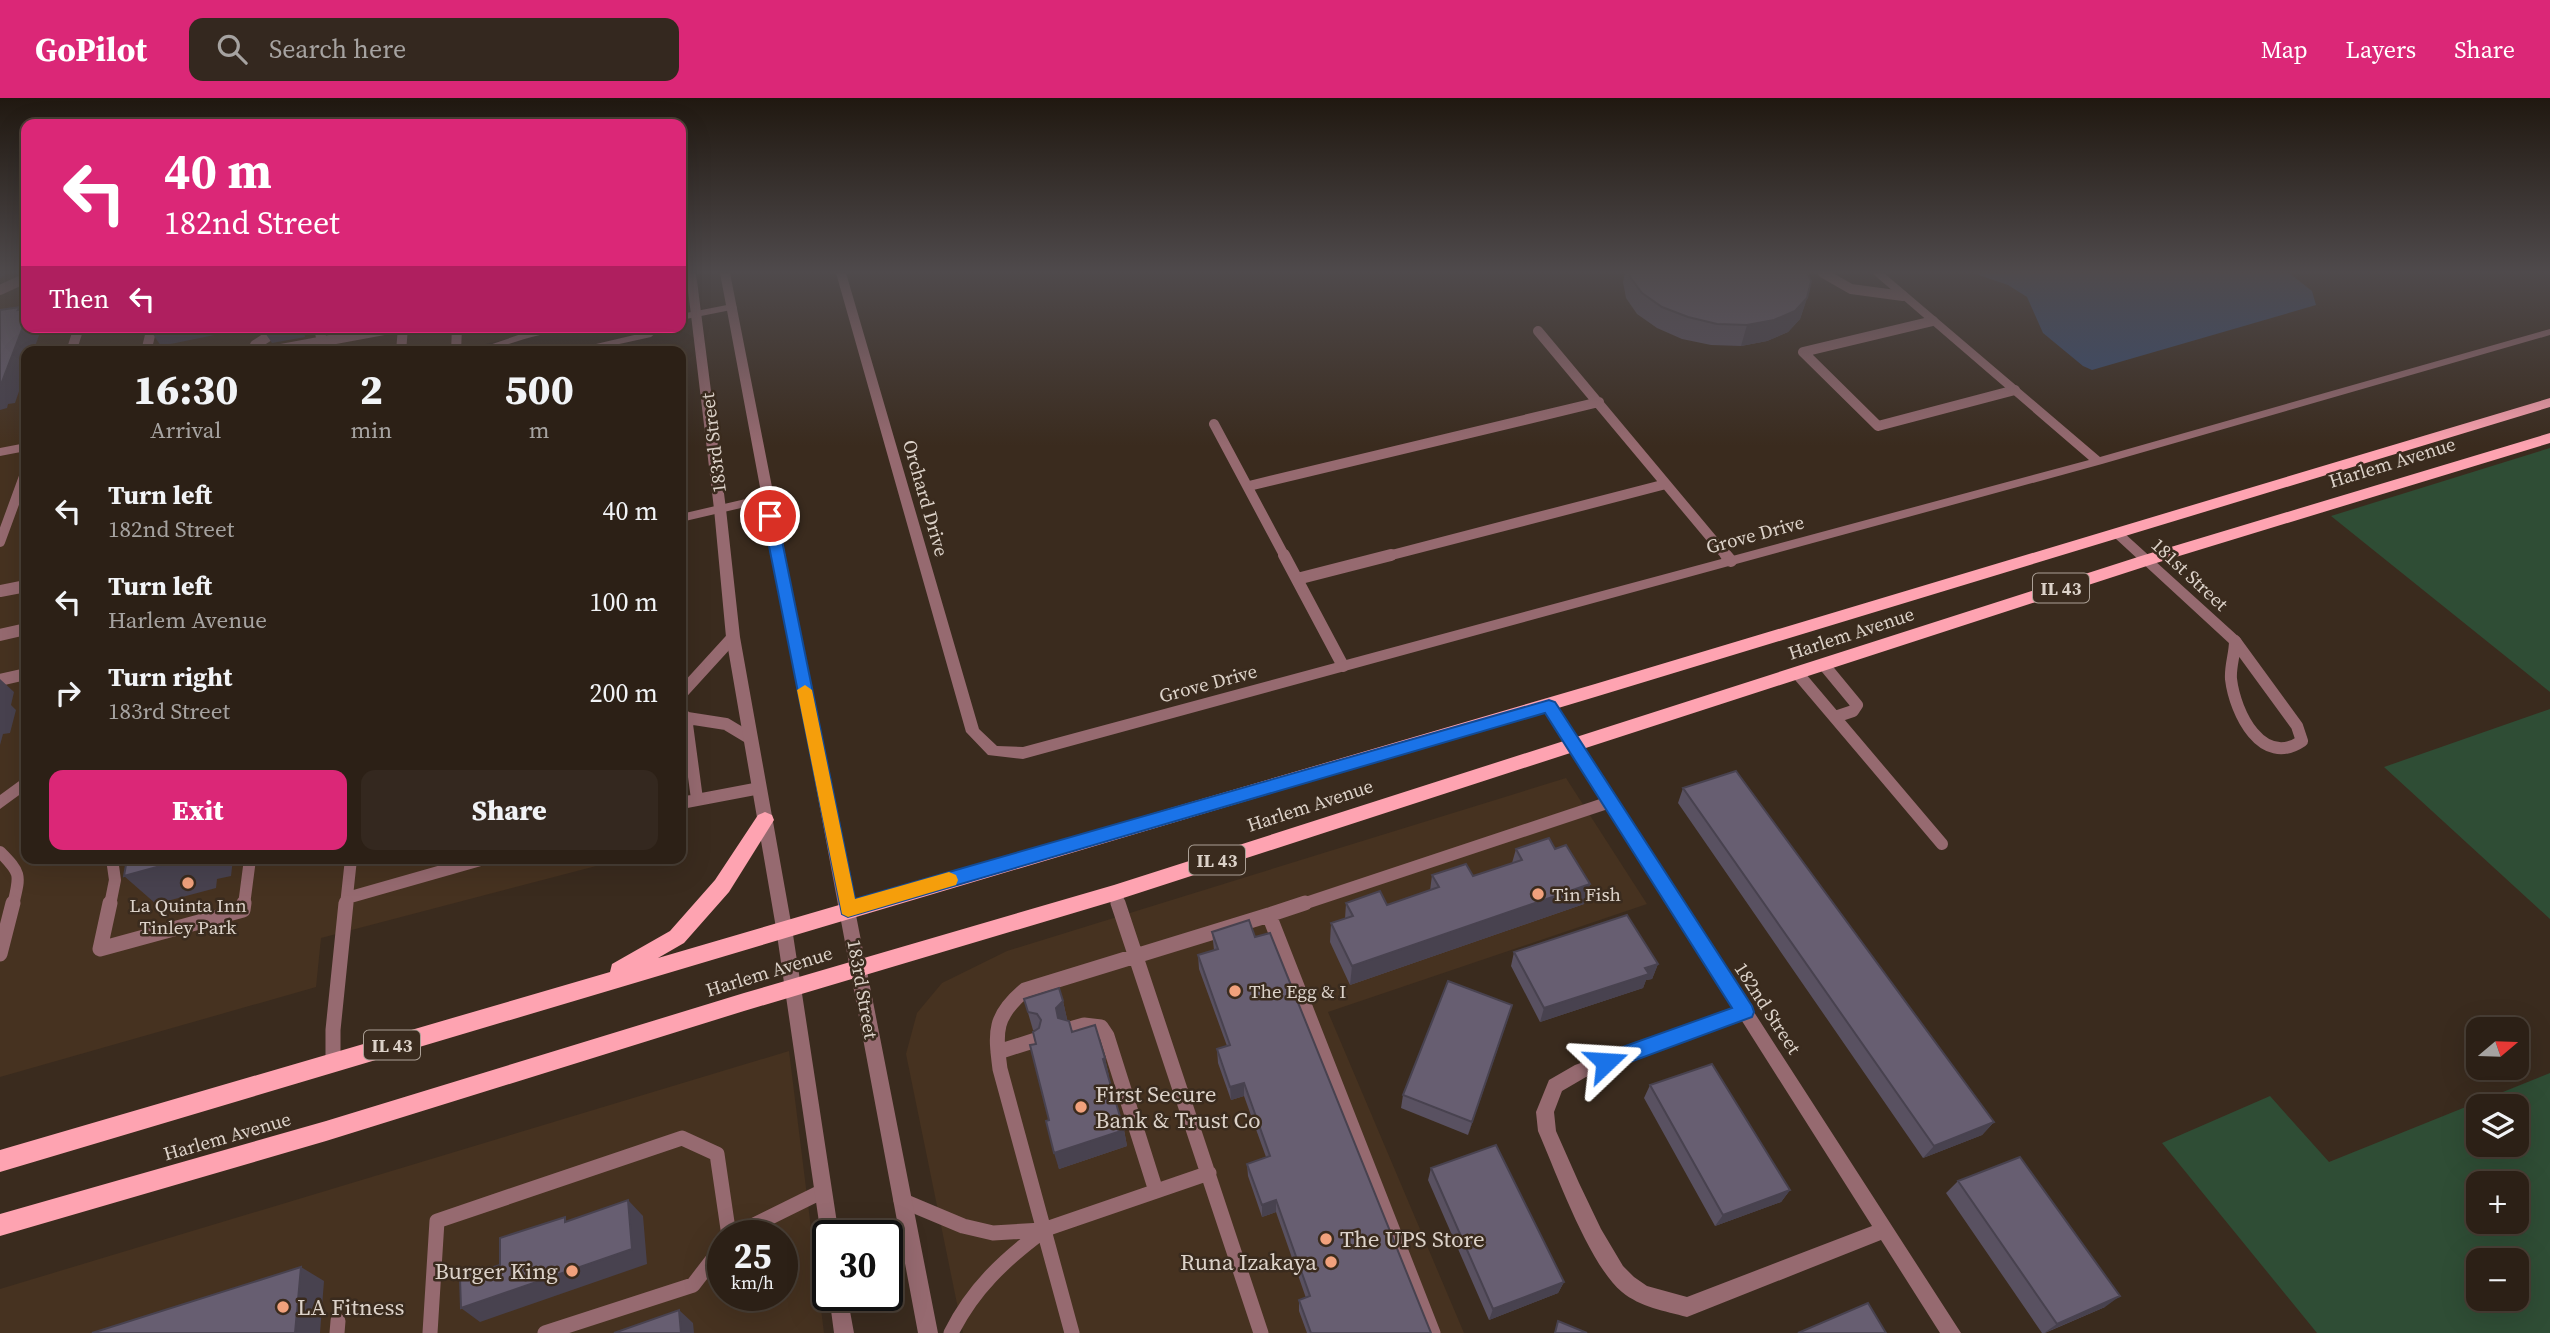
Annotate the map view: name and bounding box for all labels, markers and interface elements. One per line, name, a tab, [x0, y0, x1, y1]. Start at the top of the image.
search box	[189, 18, 679, 81]
text: GoPilot	[35, 27, 147, 72]
icon: search	[213, 30, 251, 68]
text: Search here	[269, 31, 406, 67]
text: Map	[2261, 33, 2308, 66]
text: Layers	[2346, 33, 2416, 66]
text: Share	[2454, 33, 2515, 66]
text: 40 m	[164, 137, 272, 204]
icon: left	[49, 147, 140, 238]
text: 182nd Street	[164, 201, 340, 245]
icon: left	[123, 280, 161, 318]
text: Then	[49, 281, 109, 317]
text: 16:30	[133, 360, 238, 418]
text: 2	[360, 360, 383, 418]
text: 500	[504, 360, 574, 418]
street label: 183rd Street	[694, 391, 732, 495]
text: Arrival	[150, 414, 221, 446]
text: min	[351, 414, 392, 446]
text: m	[529, 414, 549, 446]
street label: Harlem Avenue	[2325, 430, 2459, 494]
street label: Orchard Drive	[897, 437, 955, 559]
text: Turn left	[108, 477, 212, 513]
pin	[740, 486, 800, 546]
icon: left	[49, 492, 87, 530]
text: 40 m	[603, 493, 658, 529]
icon: arrive	[751, 497, 789, 535]
street label: Grove Drive	[1703, 508, 1807, 560]
text: 182nd Street	[108, 513, 234, 545]
street label: 181st Street	[2146, 532, 2235, 617]
text: Turn left	[108, 568, 212, 604]
road number: IL 43	[2033, 574, 2089, 602]
icon: left	[49, 583, 87, 621]
text: 100 m	[590, 584, 658, 620]
street label: Harlem Avenue	[1785, 600, 1917, 666]
text: Harlem Avenue	[108, 604, 267, 636]
street label: Grove Drive	[1156, 657, 1260, 709]
text: Turn right	[108, 659, 232, 695]
icon: right	[49, 674, 87, 712]
text: 200 m	[590, 675, 658, 711]
text: 183rd Street	[108, 695, 230, 727]
button: Exit	[49, 770, 347, 850]
button: Share	[361, 770, 658, 850]
street label: Harlem Avenue	[1244, 772, 1376, 838]
road number: IL 43	[1189, 846, 1245, 874]
marker: La Quinta Inn Tinley Park	[180, 875, 196, 891]
place label: Tin Fish	[1552, 881, 1621, 907]
marker: Tin Fish	[1530, 886, 1546, 902]
place label: La Quinta Inn Tinley Park	[129, 892, 247, 940]
street label: 183rd Street	[841, 937, 885, 1042]
street label: Harlem Avenue	[702, 939, 836, 1003]
street label: 182nd Street	[1729, 957, 1808, 1060]
place label: The Egg & I	[1249, 978, 1346, 1004]
marker: The Egg & I	[1227, 983, 1243, 999]
north arrow	[2466, 1017, 2529, 1080]
map controls	[2466, 1017, 2529, 1311]
position arrow	[1569, 1025, 1643, 1099]
road number: IL 43	[364, 1030, 420, 1060]
place label: First Secure Bank & Trust Co	[1095, 1078, 1261, 1136]
button: layers	[2466, 1094, 2529, 1157]
marker: First Secure Bank & Trust Co	[1073, 1099, 1089, 1115]
street label: Harlem Avenue	[160, 1105, 294, 1167]
button: +	[2466, 1171, 2529, 1234]
speed limit sign: 30	[812, 1220, 903, 1311]
place label: The UPS Store	[1340, 1223, 1485, 1255]
marker: The UPS Store	[1318, 1231, 1334, 1247]
text: 25	[734, 1232, 771, 1280]
place label: Runa Izakaya	[1180, 1246, 1317, 1278]
button: −	[2466, 1248, 2529, 1311]
marker: Runa Izakaya	[1323, 1254, 1339, 1270]
place label: Burger King	[435, 1255, 558, 1287]
marker: Burger King	[564, 1263, 580, 1279]
text: km/h	[731, 1270, 774, 1295]
place label: LA Fitness	[297, 1291, 404, 1323]
marker: LA Fitness	[275, 1299, 291, 1315]

